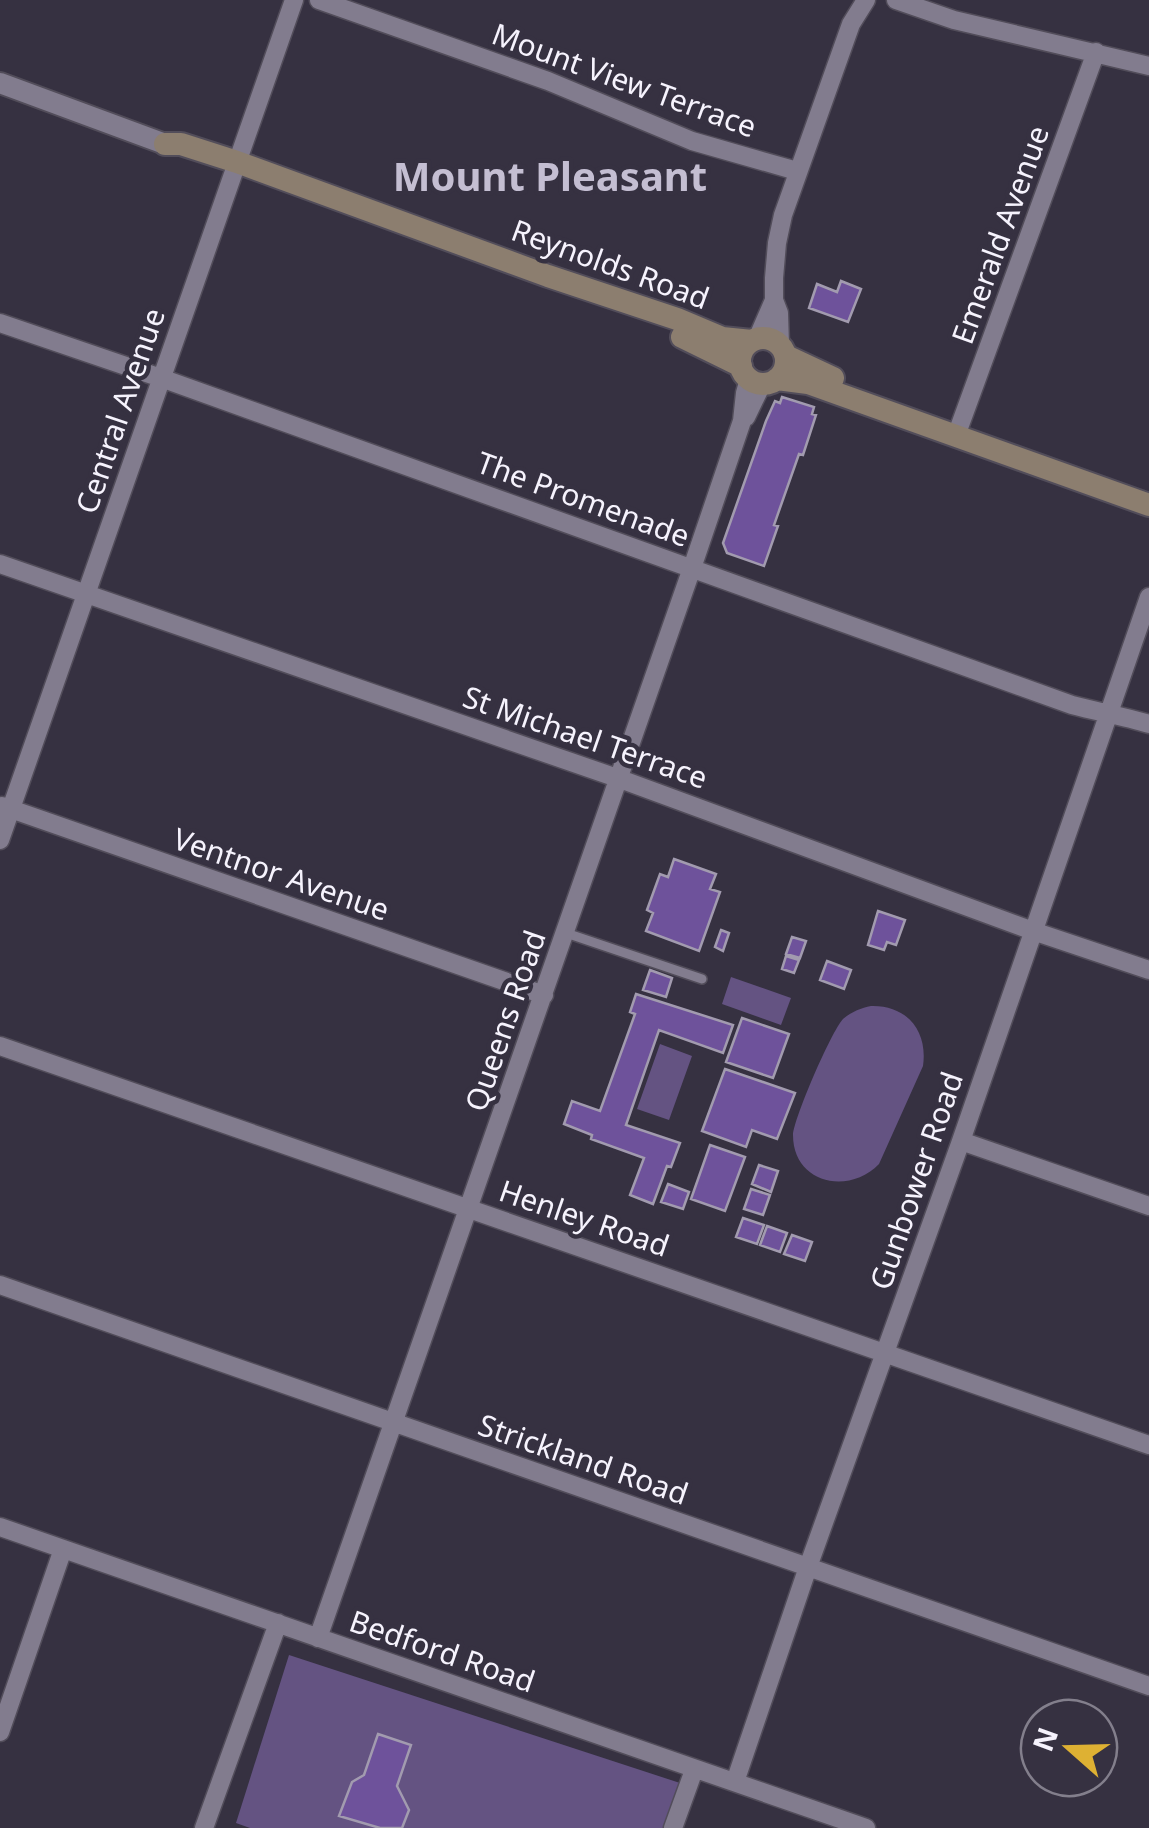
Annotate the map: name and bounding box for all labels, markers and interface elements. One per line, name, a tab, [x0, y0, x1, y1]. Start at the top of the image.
street label: Mount View Terrace	[487, 13, 762, 146]
street label: Emerald Avenue	[941, 120, 1058, 349]
district label: Mount Pleasant	[393, 148, 707, 203]
street label: Reynolds Road	[506, 209, 715, 318]
street label: Central Avenue	[65, 302, 174, 519]
street label: The Promenade	[471, 441, 696, 556]
street label: St Michael Terrace	[458, 676, 713, 798]
street label: Ventnor Avenue	[168, 817, 395, 930]
street label: Queens Road	[454, 925, 555, 1116]
street label: Gunbower Road	[859, 1066, 972, 1295]
street label: Henley Road	[494, 1169, 675, 1266]
street label: Strickland Road	[473, 1403, 694, 1514]
street label: Bedford Road	[344, 1600, 541, 1701]
north arrow	[1019, 1698, 1119, 1798]
text: N	[1023, 1722, 1066, 1756]

